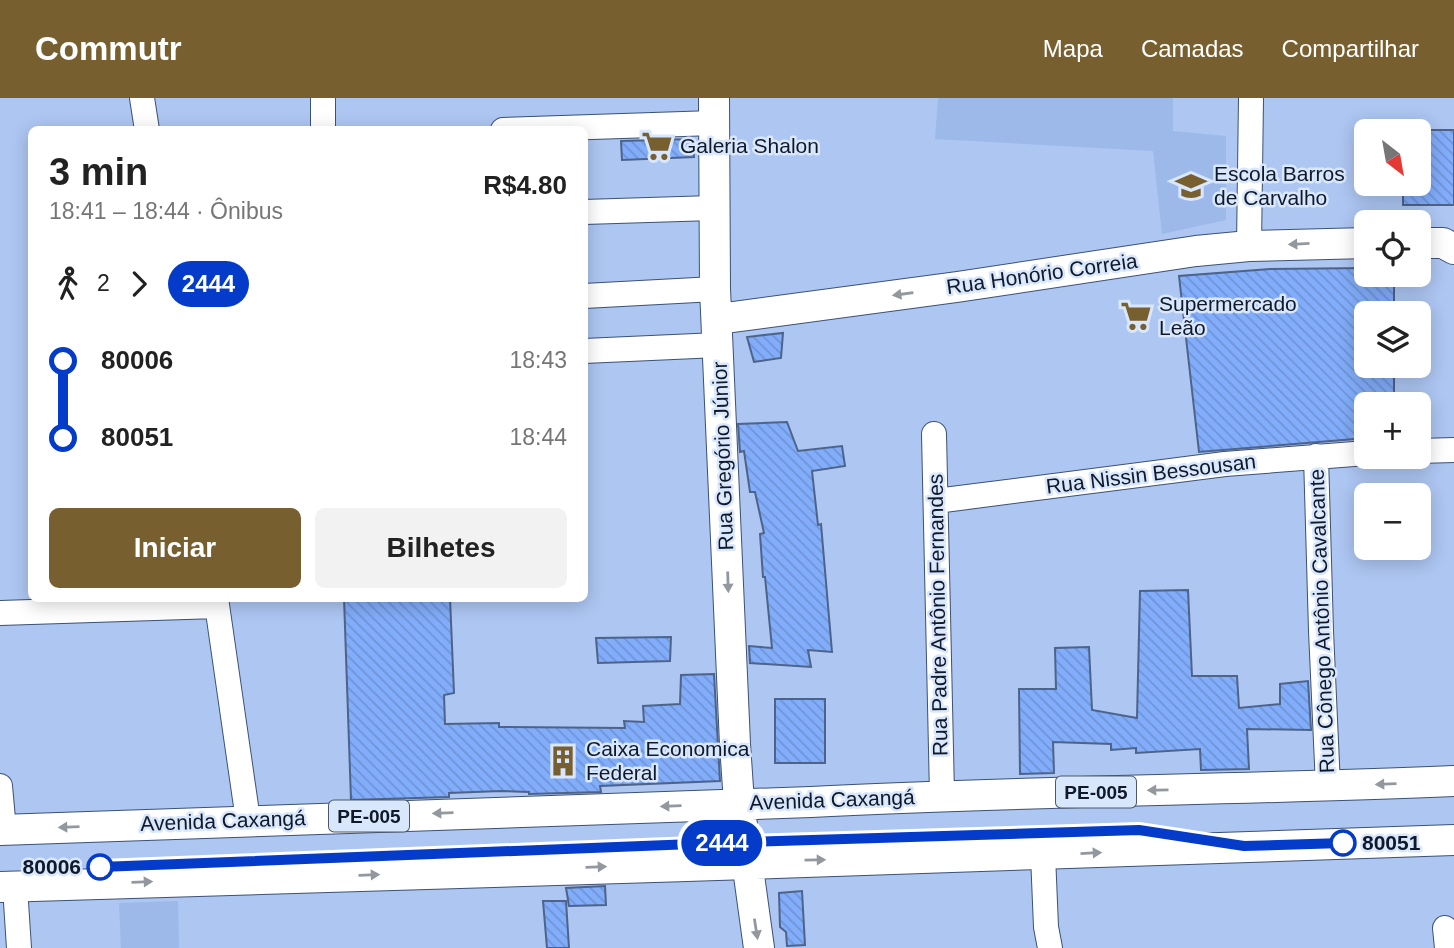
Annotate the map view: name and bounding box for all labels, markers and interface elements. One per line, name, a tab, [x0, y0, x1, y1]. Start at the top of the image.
text: Commutr	[35, 30, 182, 67]
text: Mapa	[1043, 35, 1103, 62]
text: Camadas	[1141, 35, 1244, 62]
text: Compartilhar	[1282, 35, 1419, 62]
north arrow	[1354, 119, 1432, 196]
map controls	[1354, 119, 1431, 560]
supermarket icon: Galeria Shalon	[640, 129, 674, 163]
place label: Galeria Shalon	[680, 134, 819, 157]
text: 3 min	[49, 151, 148, 193]
place label: Escola Barros de Carvalho	[1214, 162, 1345, 209]
school or university icon: Escola Barros de Carvalho	[1174, 169, 1208, 203]
text: R$4.80	[483, 170, 567, 200]
text: 18:41 – 18:44 · Ônibus	[49, 198, 283, 224]
button: locate	[1354, 210, 1431, 287]
one-way arrow	[1287, 238, 1309, 249]
street label: Rua Honório Correia	[945, 249, 1139, 298]
icon: walk	[49, 265, 87, 303]
icon: forward	[120, 265, 158, 303]
text: 2	[97, 270, 110, 296]
text: 2444	[182, 270, 235, 297]
one-way arrow	[892, 289, 914, 300]
place label: Supermercado Leão	[1159, 292, 1297, 339]
supermarket icon: Supermercado Leão	[1119, 299, 1153, 333]
button: layers	[1354, 301, 1431, 378]
text: 80006	[101, 345, 173, 375]
text: 18:43	[509, 347, 567, 373]
street label: Rua Gregório Júnior	[708, 361, 737, 551]
button: +	[1354, 392, 1431, 469]
text: 80051	[101, 422, 173, 452]
text: 18:44	[509, 424, 567, 450]
street label: Rua Nissin Bessousan	[1045, 449, 1257, 498]
street label: Rua Cônego Antônio Cavalcante	[1305, 468, 1338, 774]
street label: Rua Padre Antônio Fernandes	[924, 474, 951, 756]
button: −	[1354, 483, 1431, 560]
button: Iniciar	[49, 508, 301, 588]
button: Bilhetes	[315, 508, 567, 588]
one-way arrow	[722, 572, 733, 594]
place label: Caixa Economica Federal	[586, 737, 750, 784]
building icon: Caixa Economica Federal	[546, 744, 580, 778]
road number: PE-005	[1056, 776, 1136, 807]
one-way arrow	[1375, 778, 1397, 789]
one-way arrow	[1147, 784, 1169, 796]
street label: Avenida Caxangá	[749, 785, 915, 814]
road number: PE-005	[329, 800, 409, 832]
one-way arrow	[659, 800, 681, 811]
street label: Avenida Caxangá	[140, 806, 306, 835]
one-way arrow	[432, 808, 454, 819]
line badge: 2444	[673, 820, 771, 866]
one-way arrow	[58, 822, 80, 833]
text: 2444	[695, 829, 749, 856]
marker: 80051	[1330, 830, 1356, 856]
place label: 80051	[1362, 831, 1421, 854]
one-way arrow	[1080, 847, 1102, 858]
marker: 80006	[87, 854, 113, 880]
place label: 80006	[23, 855, 81, 878]
one-way arrow	[804, 855, 826, 866]
one-way arrow	[586, 861, 608, 873]
one-way arrow	[358, 869, 380, 880]
one-way arrow	[131, 877, 153, 888]
one-way arrow	[751, 918, 762, 940]

